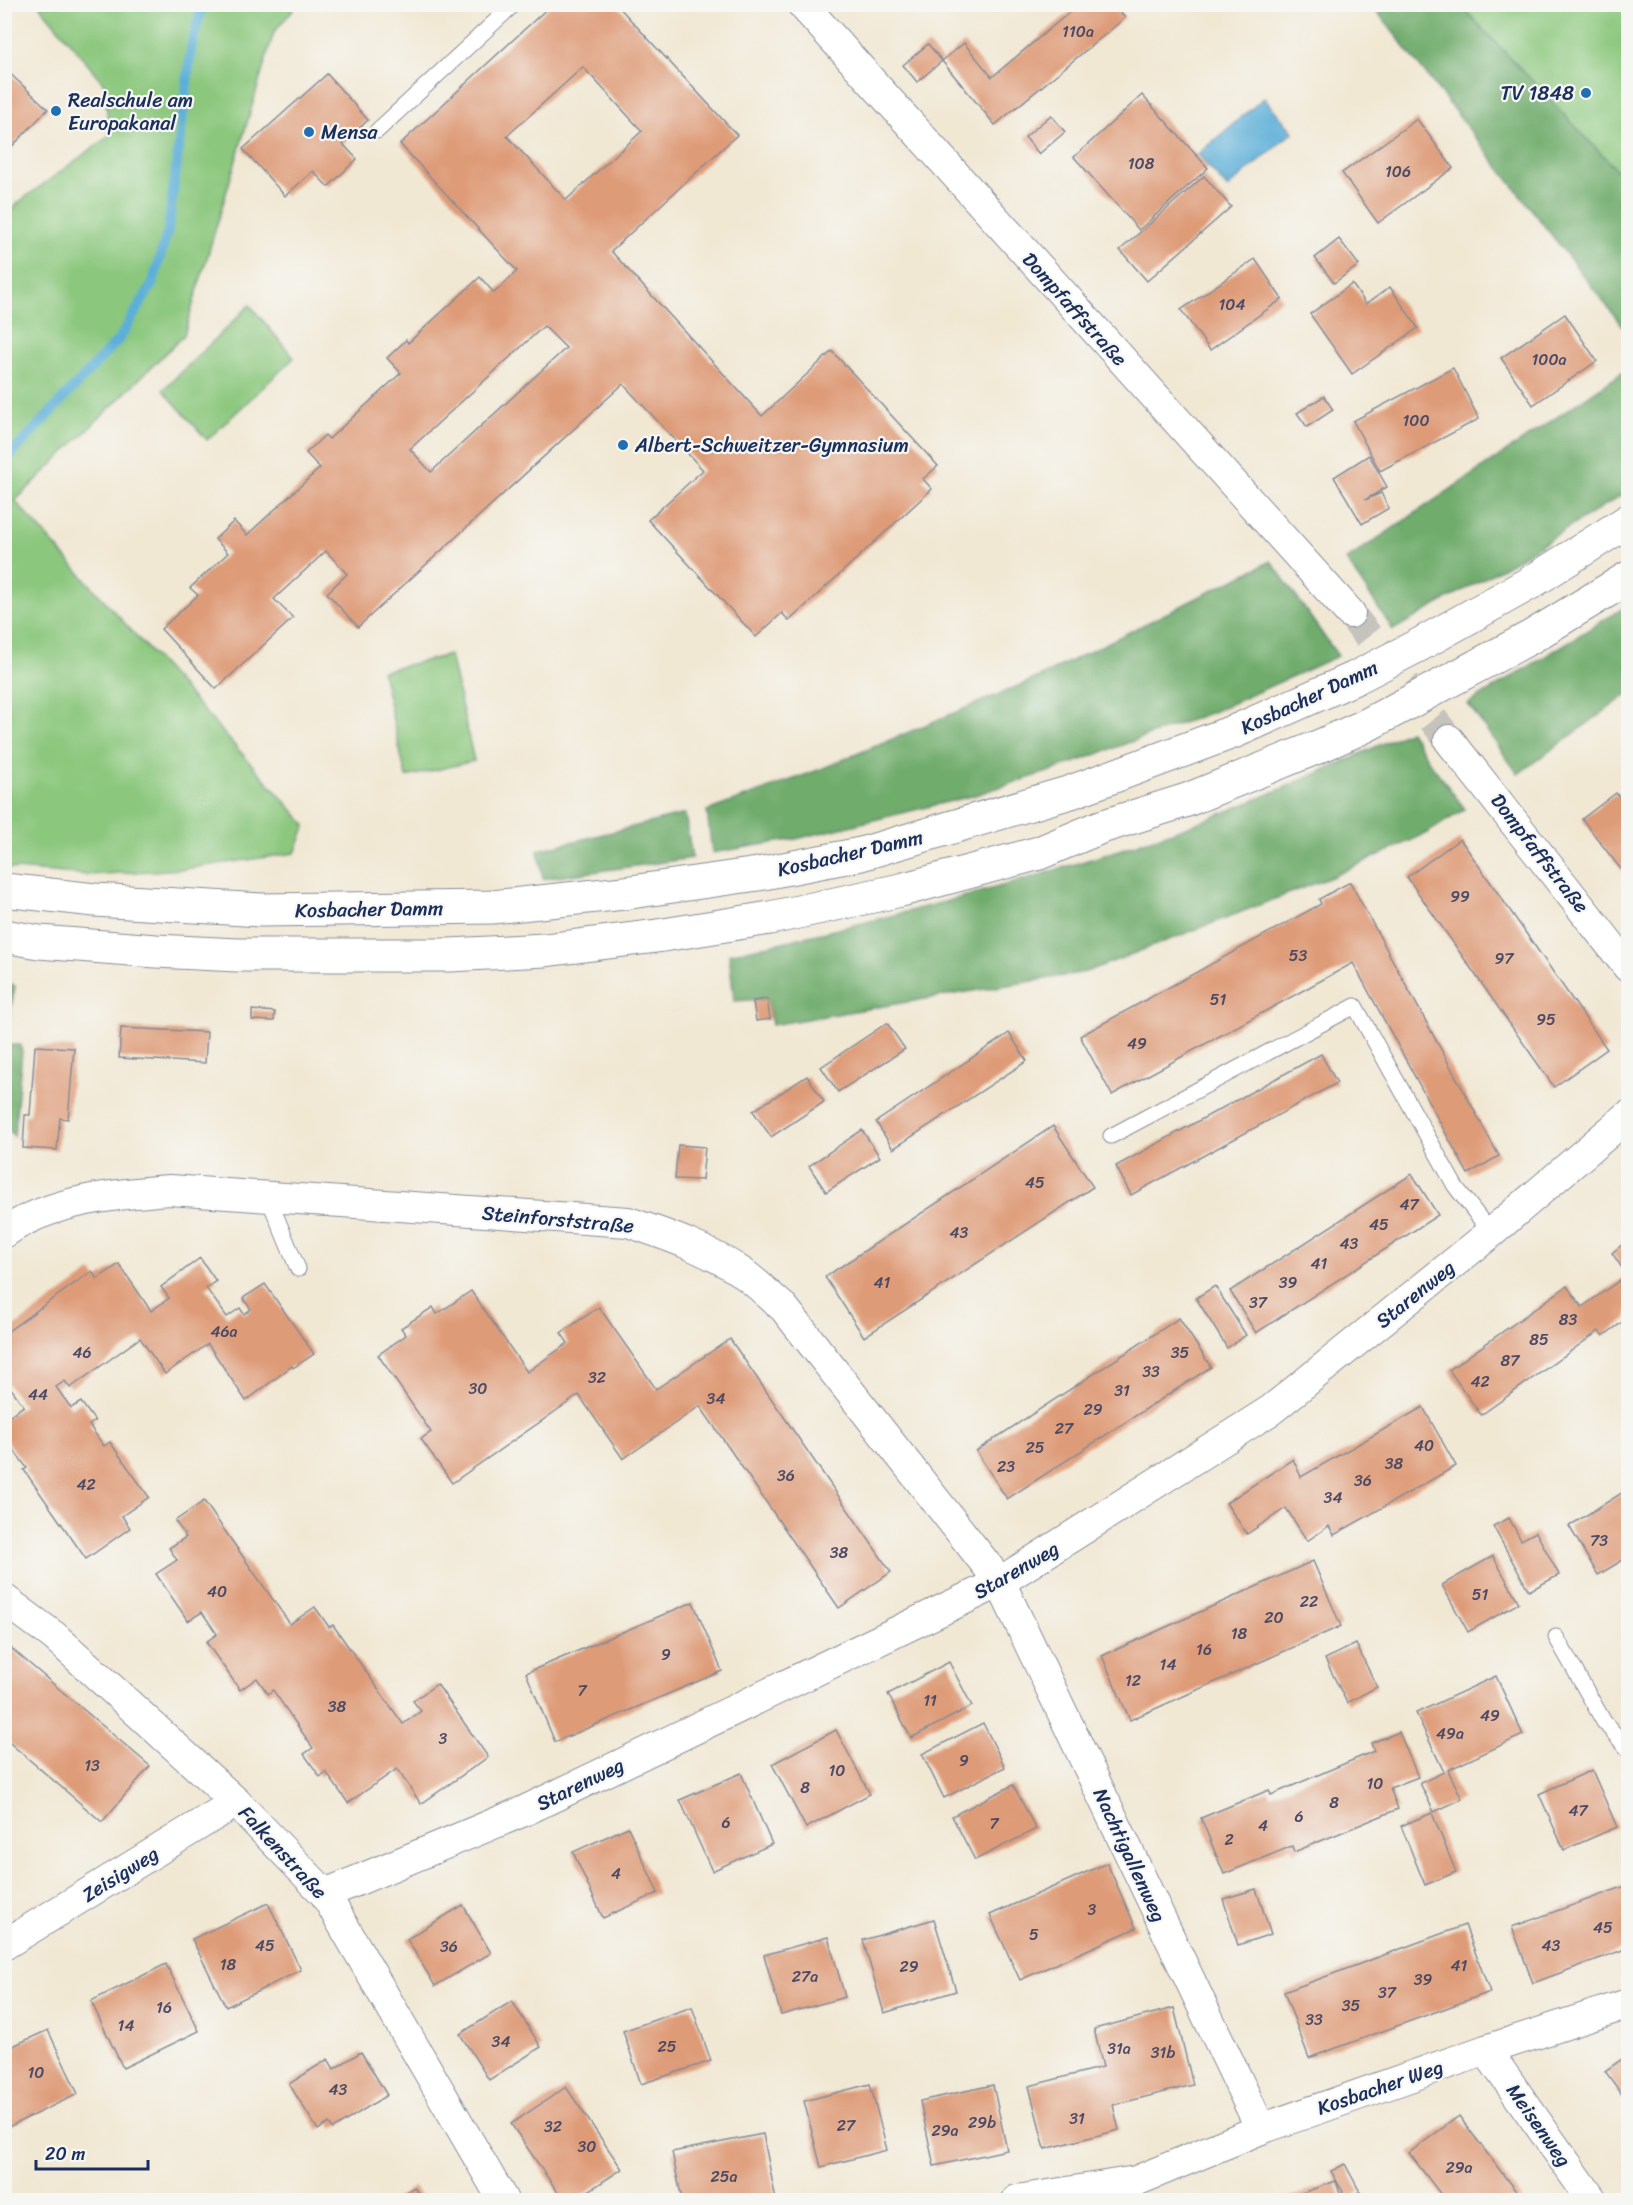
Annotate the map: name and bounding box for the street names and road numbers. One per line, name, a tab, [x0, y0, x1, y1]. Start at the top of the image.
street label: Dompfaffstraße	[1013, 244, 1136, 375]
street label: Kosbacher Damm	[1235, 650, 1384, 745]
street label: Dompfaffstraße	[1481, 786, 1598, 921]
street label: Kosbacher Damm	[774, 820, 926, 887]
street label: Kosbacher Damm	[294, 891, 444, 928]
street label: Steinforststraße	[481, 1195, 635, 1244]
street label: Starenweg	[1368, 1251, 1463, 1338]
street label: Starenweg	[967, 1532, 1066, 1609]
street label: Starenweg	[530, 1748, 630, 1821]
street label: Nachtigallenweg	[1083, 1782, 1176, 1928]
street label: Falkenstraße	[229, 1797, 336, 1908]
street label: Zeisigweg	[75, 1837, 166, 1912]
street label: Kosbacher Weg	[1312, 2050, 1448, 2125]
street label: Meisenweg	[1497, 2076, 1580, 2175]

